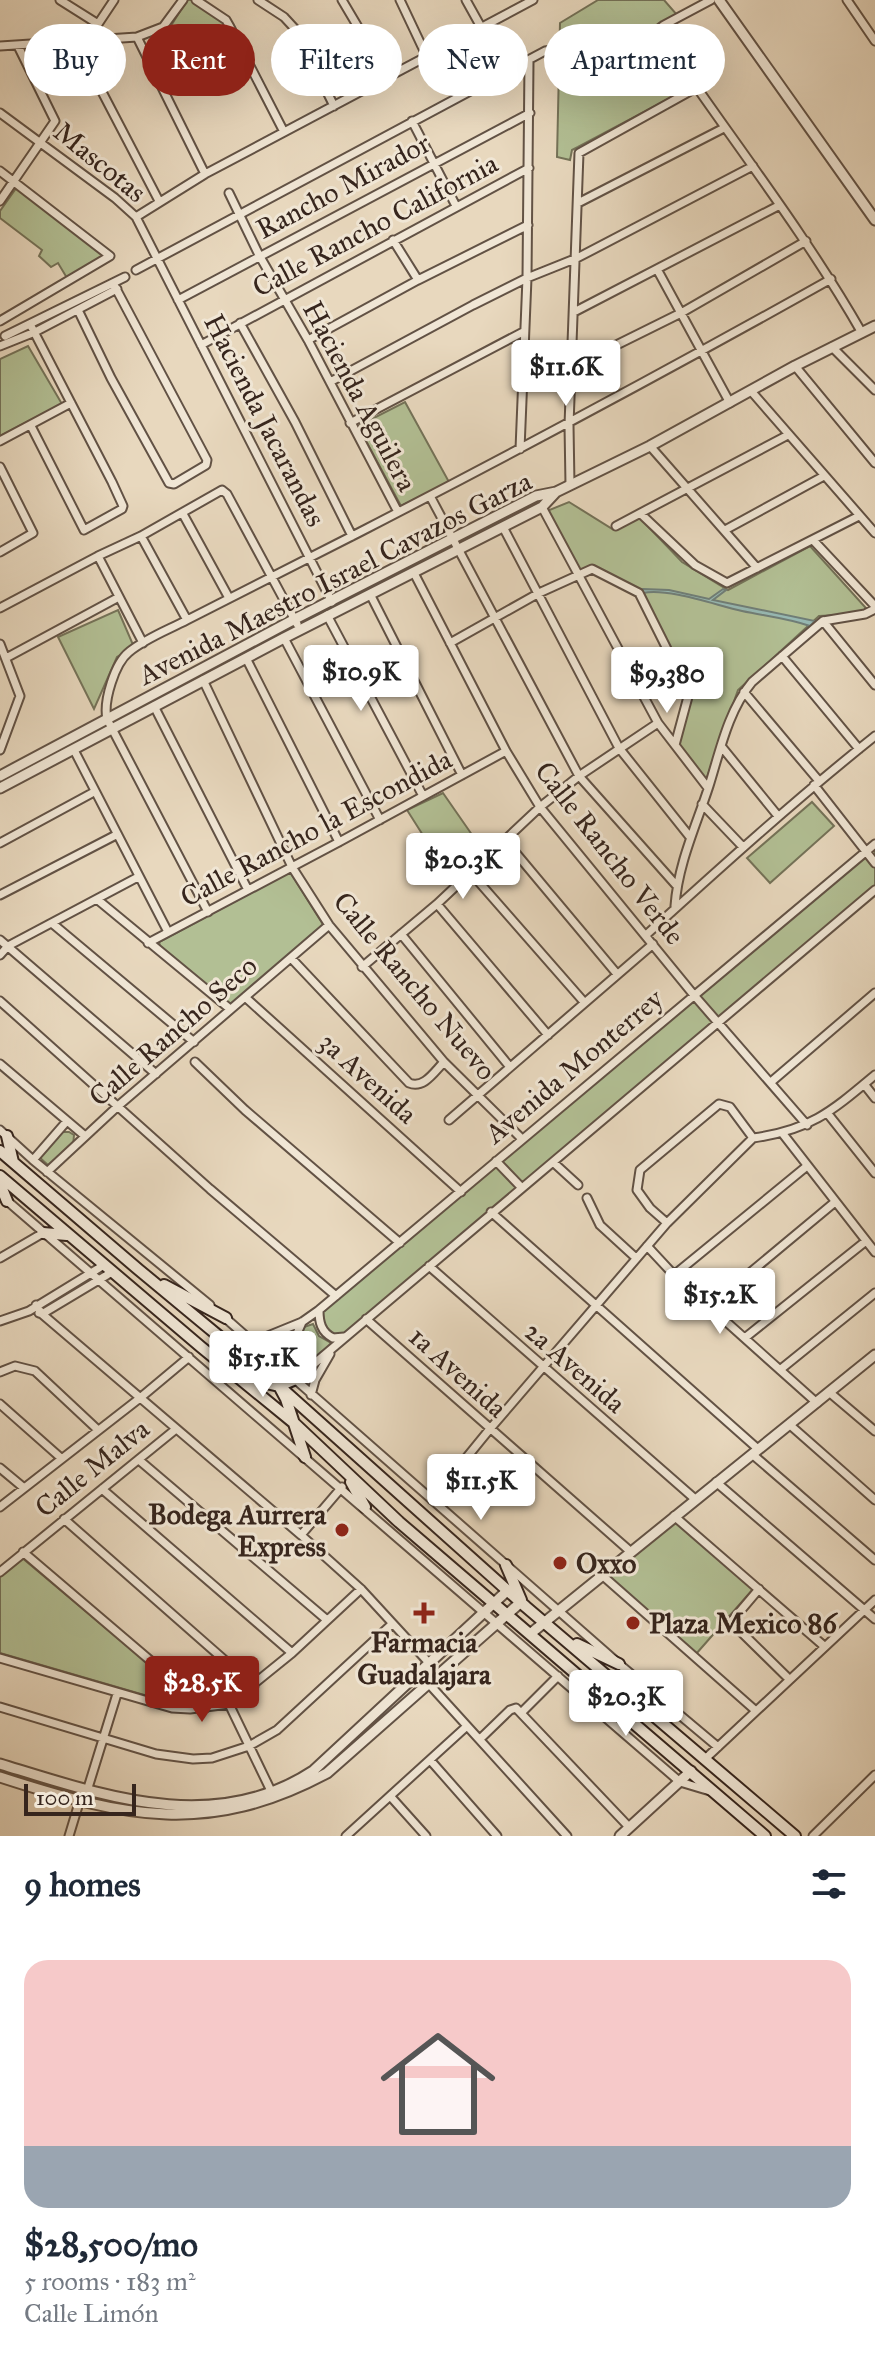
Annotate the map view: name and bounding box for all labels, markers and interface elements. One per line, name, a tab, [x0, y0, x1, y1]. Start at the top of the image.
chip: Buy	[24, 24, 126, 96]
chip: Rent	[142, 24, 255, 96]
chip: Filters	[271, 24, 402, 96]
chip: New	[418, 24, 528, 96]
chip: Apartment	[544, 24, 725, 96]
street label: Mascotas	[47, 114, 153, 210]
street label: Rancho Mirador	[250, 125, 436, 247]
street label: Calle Rancho California	[246, 145, 504, 304]
street label: Hacienda Aguilera	[295, 295, 425, 497]
street label: Hacienda Jacarandas	[196, 308, 334, 532]
pin: $11.6K	[501, 340, 631, 408]
text: $11.6K	[529, 350, 603, 382]
street label: Avenida Maestro Israel Cavazos Garza	[132, 463, 538, 693]
pin: $10.9K	[296, 645, 426, 713]
pin: $9,380	[602, 647, 732, 715]
text: $10.9K	[322, 655, 400, 687]
text: $9,380	[629, 657, 705, 689]
street label: Calle Rancho la Escondida	[174, 741, 458, 914]
street label: Calle Rancho Verde	[528, 754, 692, 952]
pin: $20.3K	[398, 833, 528, 901]
text: $20.3K	[424, 843, 502, 875]
street label: Calle Rancho Nuevo	[326, 885, 504, 1087]
street label: Calle Rancho Seco	[82, 948, 264, 1114]
street label: Avenida Monterrey	[477, 981, 671, 1151]
street label: 3a Avenida	[312, 1025, 424, 1131]
pin: $15.2K	[655, 1268, 785, 1336]
text: $15.2K	[683, 1278, 757, 1310]
street label: 2a Avenida	[517, 1314, 633, 1421]
street label: 1a Avenida	[402, 1319, 514, 1425]
pin: $15.1K	[198, 1331, 328, 1399]
text: $15.1K	[227, 1341, 299, 1373]
street label: Calle Malva	[28, 1411, 156, 1525]
pin: $11.5K	[416, 1454, 546, 1522]
text: $11.5K	[445, 1464, 517, 1496]
place label: Bodega Aurrera Express	[148, 1497, 327, 1564]
marker: Bodega Aurrera Express	[333, 1521, 351, 1539]
place label: Oxxo	[576, 1546, 636, 1581]
marker: Oxxo	[551, 1554, 569, 1572]
marker: Farmacia Guadalajara	[415, 1604, 433, 1622]
place label: Plaza Mexico 86	[649, 1606, 838, 1641]
marker: Plaza Mexico 86	[624, 1614, 642, 1632]
place label: Farmacia Guadalajara	[357, 1625, 492, 1692]
pin: $28.5K	[137, 1656, 267, 1724]
text: $28.5K	[163, 1666, 241, 1698]
pin: $20.3K	[561, 1670, 691, 1738]
text: $20.3K	[587, 1680, 665, 1712]
scale bar	[24, 1780, 136, 1816]
text: 100 m	[36, 1784, 93, 1811]
icon: filters	[807, 1862, 851, 1906]
text: 9 homes	[24, 1864, 141, 1905]
icon: home	[366, 2012, 510, 2156]
text: $28,500/mo	[24, 2224, 198, 2265]
text: 5 rooms · 183 m²	[24, 2265, 196, 2297]
text: Calle Limón	[24, 2297, 159, 2329]

